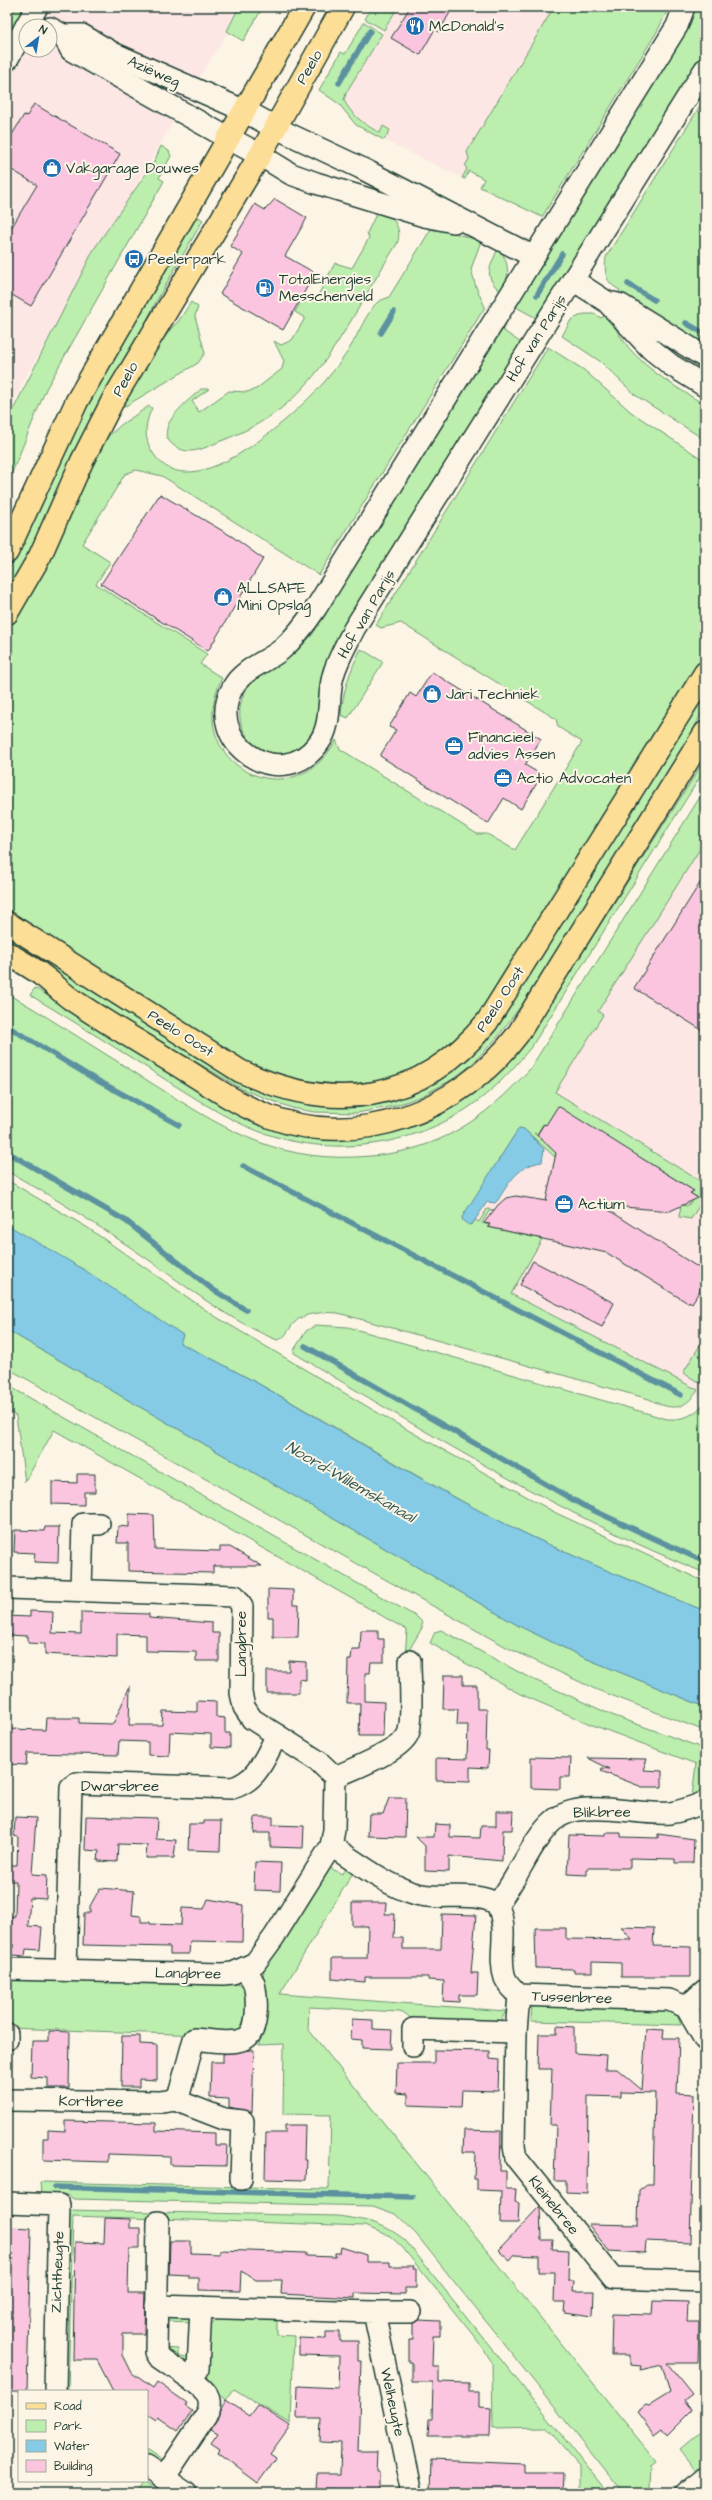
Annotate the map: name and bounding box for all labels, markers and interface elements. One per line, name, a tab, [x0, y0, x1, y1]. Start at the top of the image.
restaurant icon: McDonald's	[404, 15, 426, 37]
place label: McDonald's	[429, 16, 505, 37]
north arrow	[18, 18, 58, 58]
text: N	[36, 22, 50, 38]
street label: Peelo	[291, 46, 328, 88]
street label: Aziëweg	[124, 51, 184, 93]
shop icon: Vakgarage Douwes	[41, 157, 63, 179]
place label: Vakgarage Douwes	[66, 158, 199, 180]
bus stop icon: Peelerpark	[123, 248, 145, 270]
place label: Peelerpark	[148, 249, 226, 270]
place label: TotalEnergies Messchenveld	[279, 269, 373, 307]
fuel station icon: TotalEnergies Messchenveld	[254, 277, 276, 299]
street label: Hof van Parijs	[501, 290, 572, 386]
street label: Peelo	[107, 358, 144, 400]
street label: Hof van Parijs	[333, 566, 401, 662]
place label: ALLSAFE Mini Opslag	[237, 578, 311, 617]
shop icon: ALLSAFE Mini Opslag	[212, 586, 234, 608]
shop icon: Jari Techniek	[421, 683, 443, 705]
place label: Jari Techniek	[446, 684, 540, 705]
place label: Financieel advies Assen	[468, 727, 556, 765]
office icon: Financieel advies Assen	[443, 735, 465, 757]
office icon: Actio Advocaten	[492, 767, 514, 789]
place label: Actio Advocaten	[517, 768, 632, 789]
street label: Peelo Oost	[471, 962, 530, 1036]
street label: Peelo Oost	[144, 1005, 218, 1062]
office icon: Actium	[553, 1193, 575, 1215]
place label: Actium	[578, 1194, 625, 1215]
water label: Noord-Willemskanaal	[282, 1436, 422, 1529]
street label: Langbree	[231, 1611, 253, 1677]
street label: Dwarsbree	[81, 1776, 159, 1797]
street label: Blikbree	[573, 1802, 631, 1823]
street label: Langbree	[155, 1962, 221, 1986]
street label: Tussenbree	[531, 1986, 613, 2009]
street label: Kortbree	[58, 2090, 124, 2113]
street label: Kleinebree	[523, 2171, 584, 2239]
street label: Zichtheugte	[46, 2231, 70, 2313]
street label: Welheugte	[374, 2366, 410, 2439]
legend	[18, 2390, 148, 2482]
text: Road	[54, 2398, 82, 2415]
text: Park	[54, 2418, 82, 2435]
text: Water	[54, 2438, 90, 2455]
text: Building	[54, 2458, 92, 2476]

